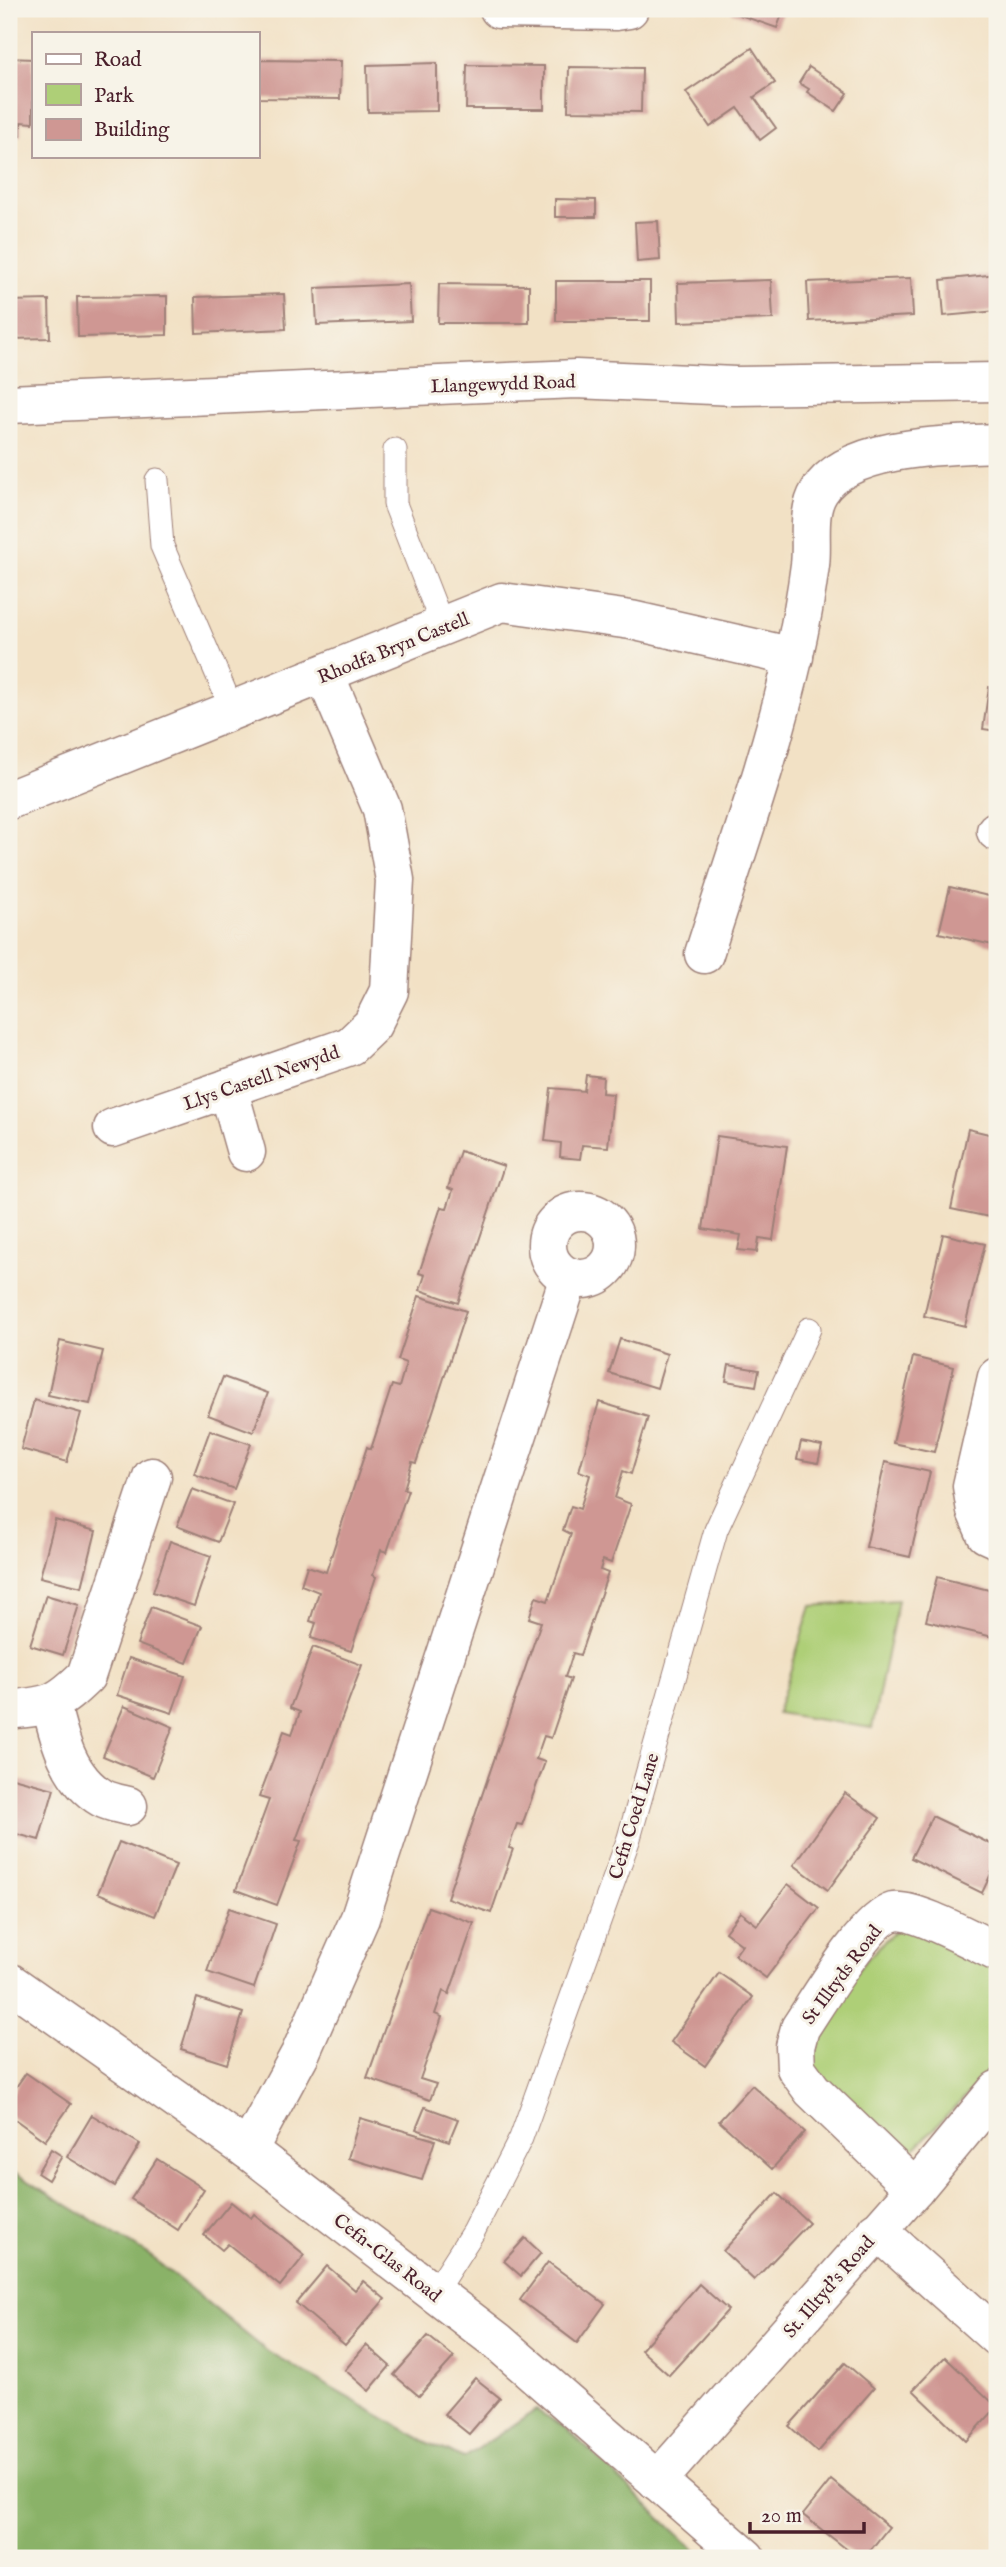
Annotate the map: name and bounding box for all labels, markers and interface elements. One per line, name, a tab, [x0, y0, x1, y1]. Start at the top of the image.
legend	[32, 32, 259, 158]
text: Road	[94, 47, 142, 74]
text: Park	[94, 83, 135, 110]
text: Building	[94, 117, 170, 144]
street label: Llangewydd Road	[430, 370, 577, 400]
street label: Rhodfa Bryn Castell	[314, 607, 474, 690]
street label: Llys Castell Newydd	[181, 1041, 344, 1117]
street label: Cefn Coed Lane	[604, 1750, 666, 1883]
street label: St Illtyds Road	[797, 1920, 888, 2030]
street label: Cefn-Glas Road	[328, 2209, 446, 2309]
street label: St. Illtyd's Road	[779, 2231, 881, 2343]
scale bar	[750, 2490, 864, 2534]
text: 20 m	[761, 2503, 802, 2530]

